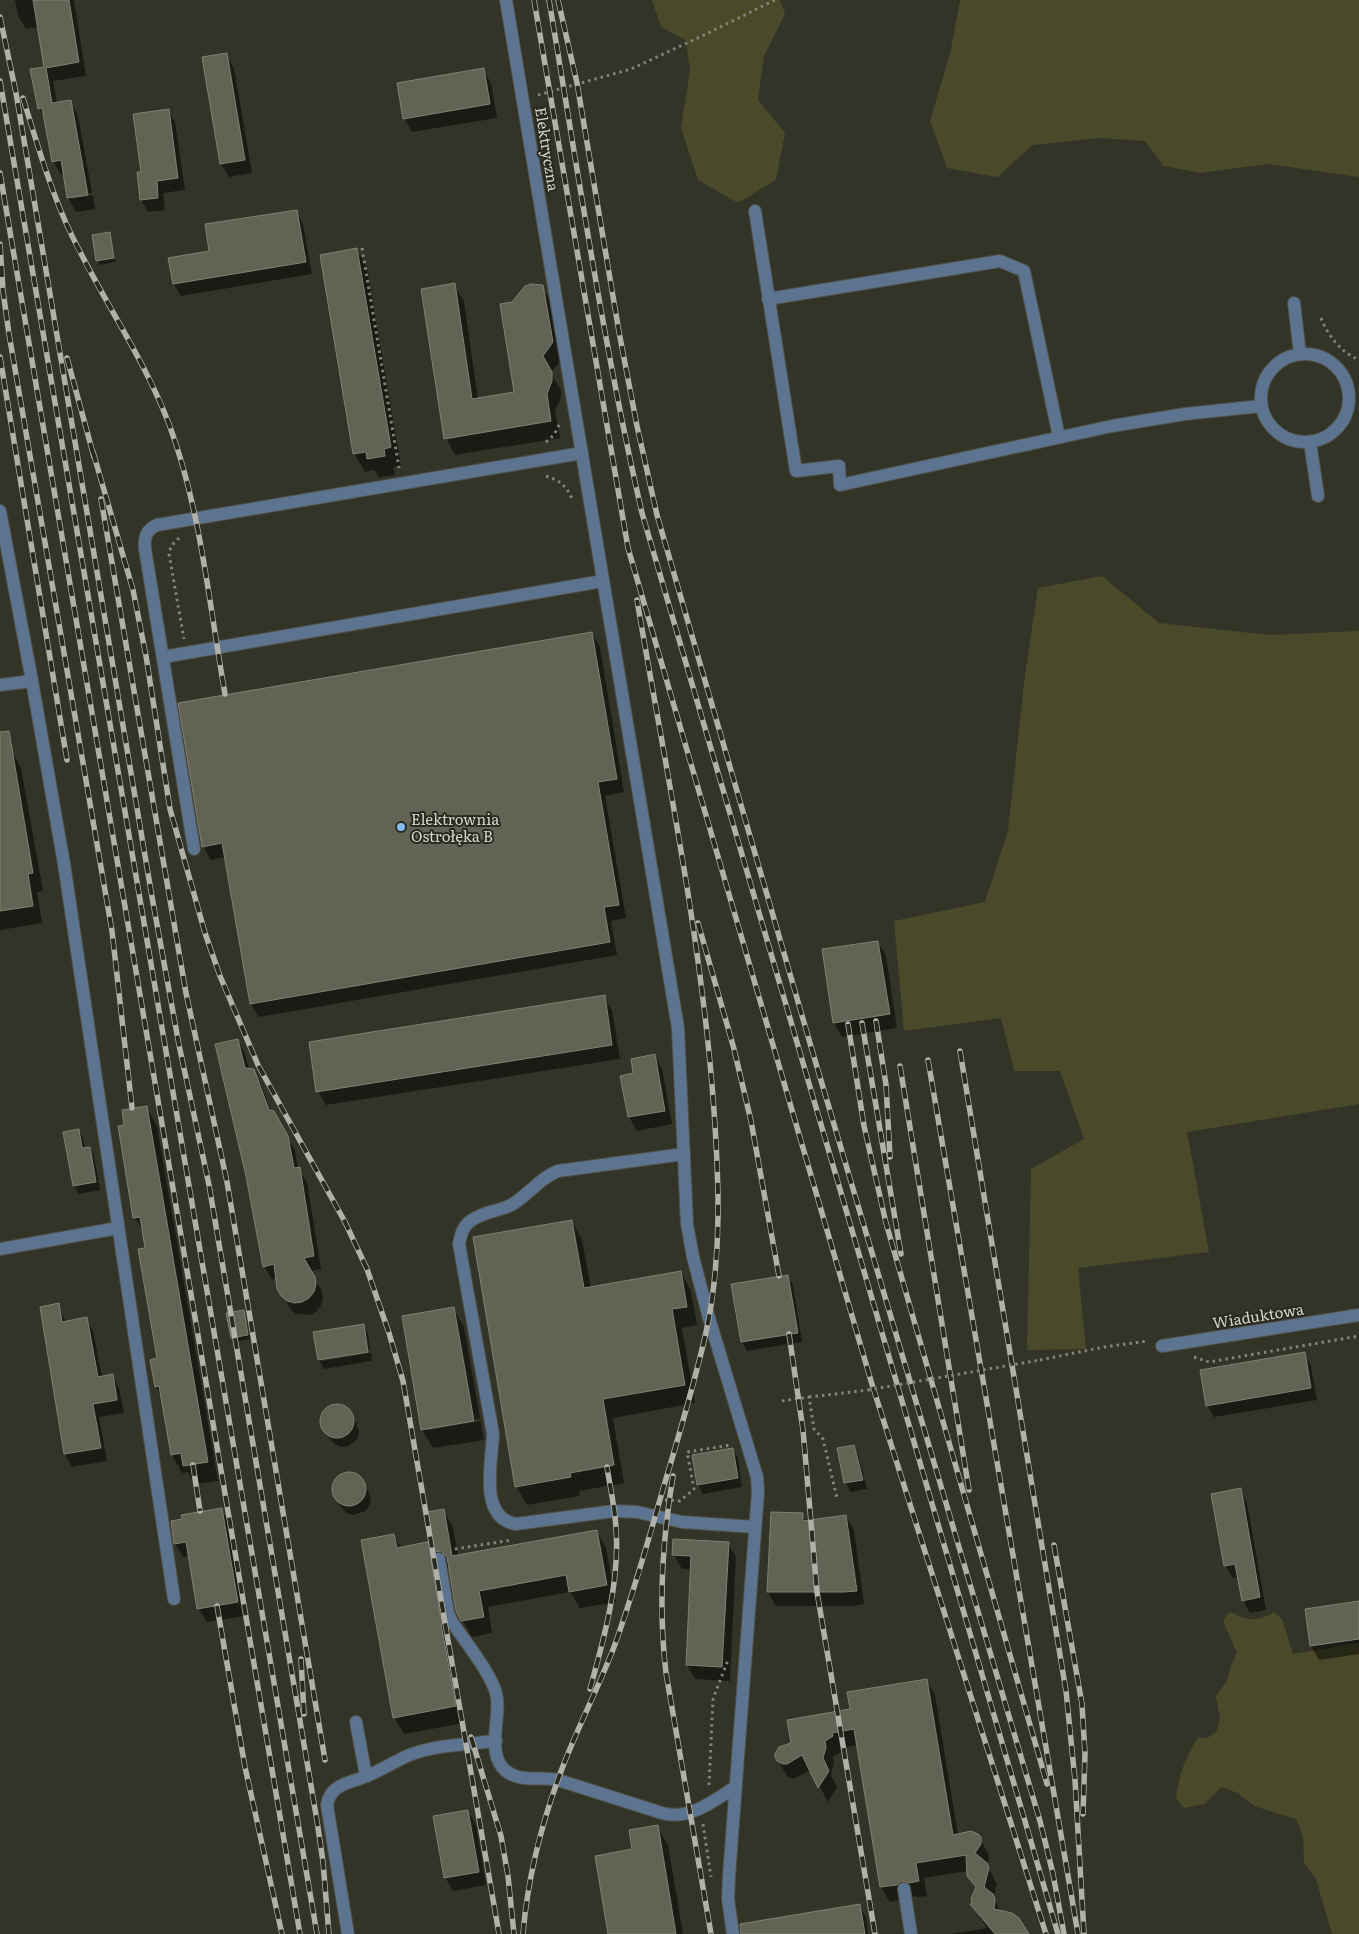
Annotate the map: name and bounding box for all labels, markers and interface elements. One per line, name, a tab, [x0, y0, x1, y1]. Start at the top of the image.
street label: Elektryczna	[530, 105, 566, 194]
place label: Elektrownia Ostrołęka B	[411, 807, 500, 847]
marker: Elektrownia Ostrołęka B	[395, 821, 407, 833]
street label: Wiaduktowa	[1211, 1296, 1306, 1334]

